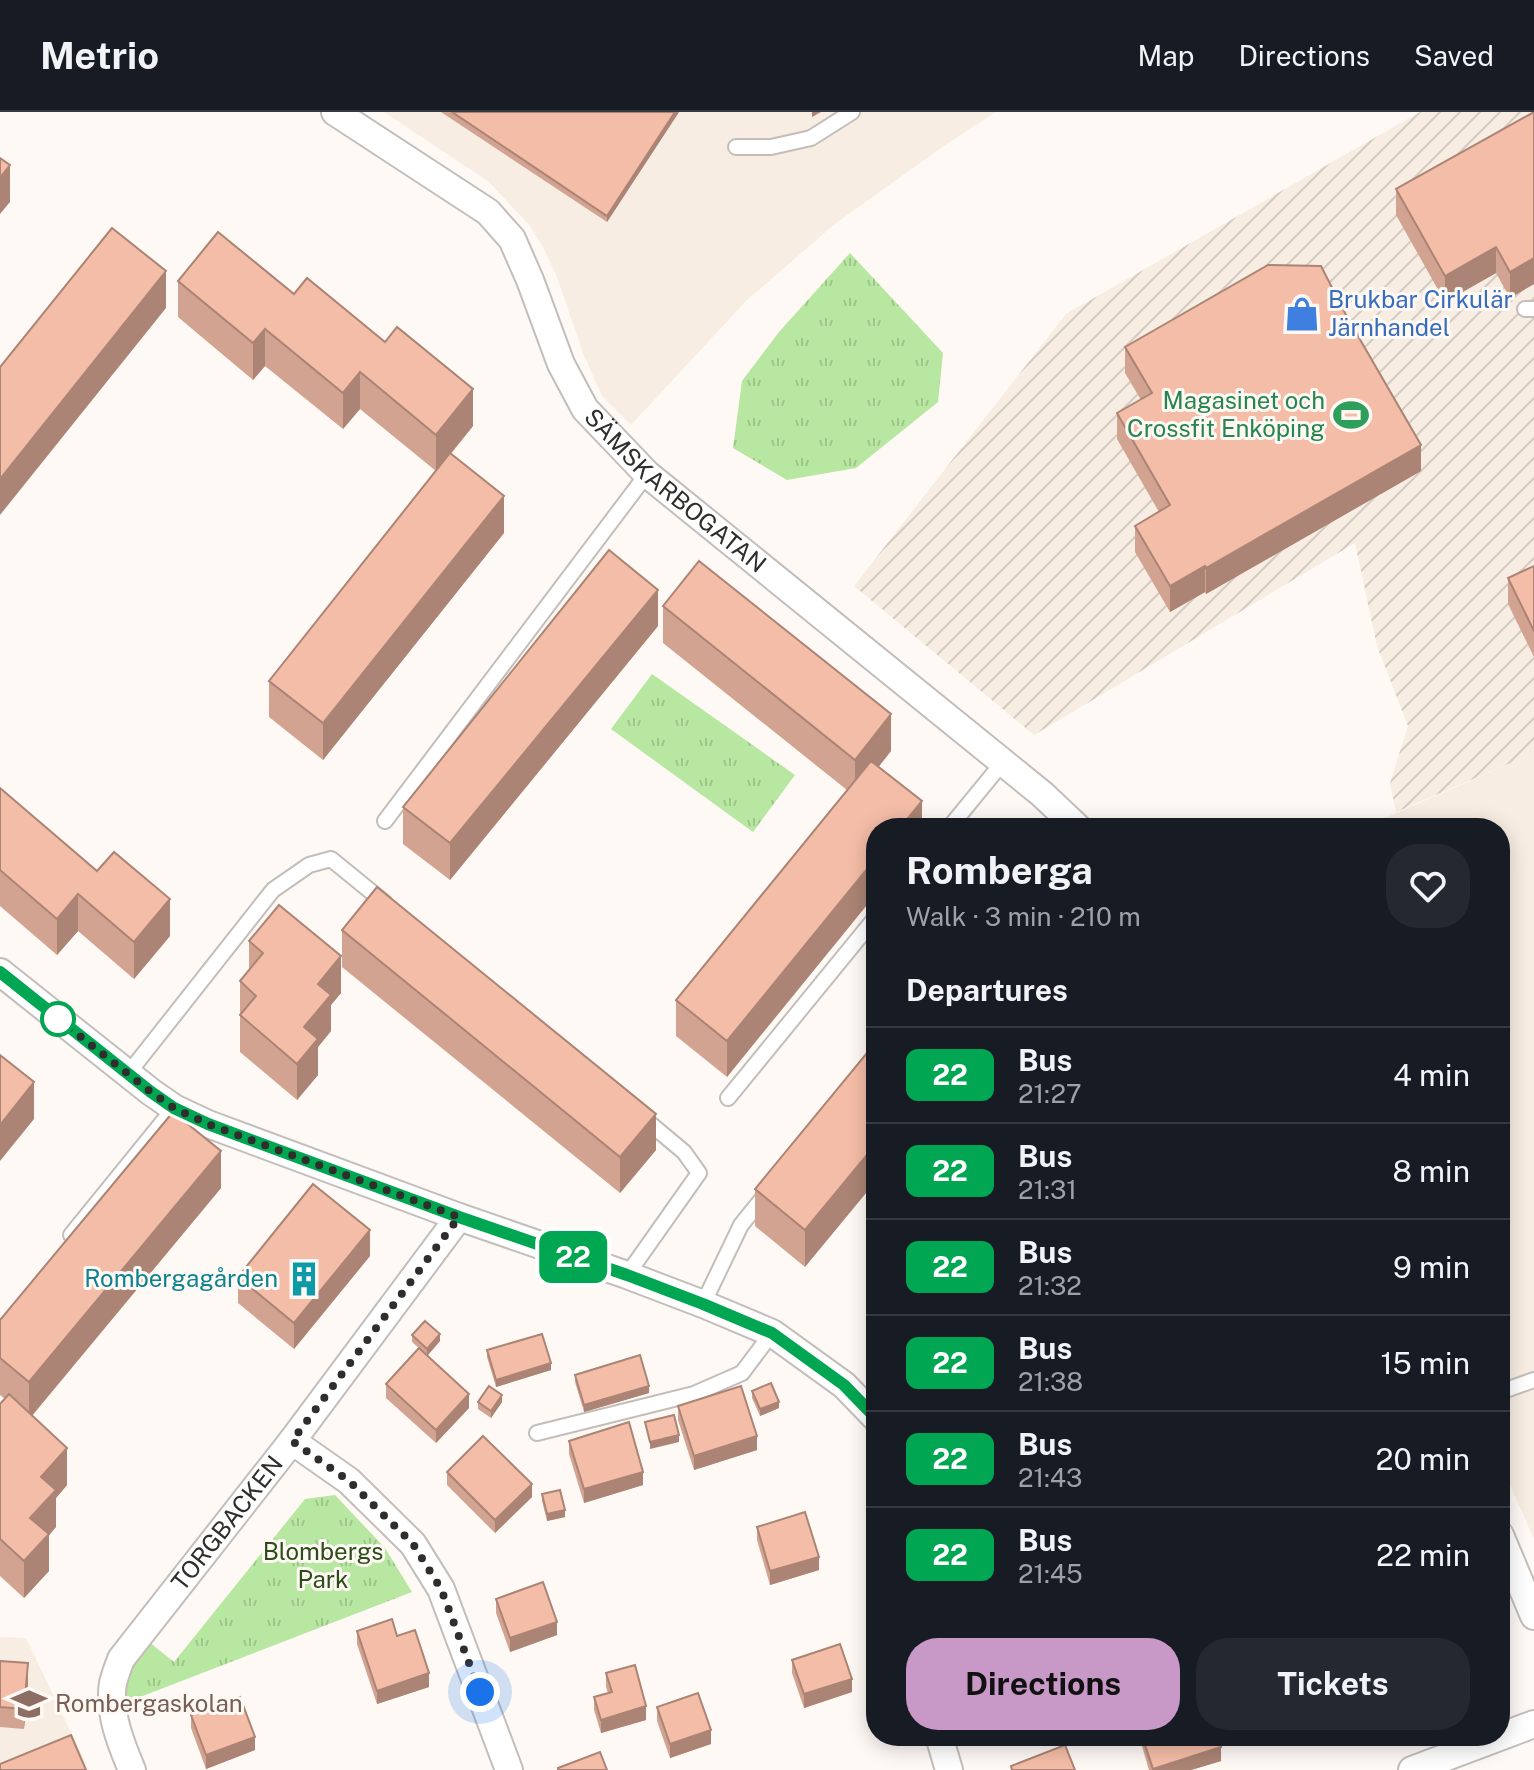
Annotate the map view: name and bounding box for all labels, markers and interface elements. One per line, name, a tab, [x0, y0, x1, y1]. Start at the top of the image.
text: Metrio	[40, 33, 159, 78]
text: Map	[1138, 39, 1194, 72]
text: Directions	[1238, 39, 1370, 72]
text: Saved	[1414, 39, 1494, 72]
place label: Brukbar Cirkulär Järnhandel	[1328, 285, 1513, 341]
shop icon: Brukbar Cirkulär Järnhandel	[1283, 295, 1321, 333]
place label: Magasinet och Crossfit Enköping	[1127, 386, 1325, 442]
sports icon: Magasinet och Crossfit Enköping	[1332, 396, 1370, 434]
street label: SÄMSKARBOGATAN	[579, 402, 772, 578]
button: heart	[1386, 844, 1470, 928]
text: Romberga	[906, 848, 1093, 893]
text: Walk · 3 min · 210 m	[906, 901, 1141, 932]
text: Departures	[906, 972, 1068, 1008]
unlabelled marker	[41, 1002, 75, 1036]
text: Bus	[1018, 1042, 1072, 1078]
text: 4 min	[1393, 1057, 1470, 1093]
text: 22	[932, 1058, 968, 1091]
text: 21:27	[1018, 1078, 1082, 1109]
text: Bus	[1018, 1138, 1072, 1174]
text: 8 min	[1392, 1153, 1470, 1189]
text: 22	[932, 1154, 968, 1187]
text: 21:31	[1018, 1174, 1077, 1205]
line badge: 22	[537, 1231, 609, 1283]
text: Bus	[1018, 1234, 1072, 1270]
text: 22	[555, 1240, 591, 1273]
text: 9 min	[1393, 1249, 1470, 1285]
text: 22	[932, 1250, 968, 1283]
building icon: Rombergagården	[285, 1260, 323, 1298]
place label: Rombergagården	[84, 1264, 278, 1292]
text: 21:32	[1018, 1270, 1082, 1301]
text: Bus	[1018, 1330, 1072, 1366]
text: 15 min	[1380, 1345, 1470, 1381]
text: 22	[932, 1346, 968, 1379]
text: 21:38	[1018, 1366, 1083, 1397]
text: Bus	[1018, 1426, 1072, 1462]
text: 20 min	[1376, 1441, 1470, 1477]
text: 22	[932, 1442, 968, 1475]
street label: TORGBACKEN	[165, 1450, 288, 1596]
text: 21:43	[1018, 1462, 1083, 1493]
text: Bus	[1018, 1522, 1072, 1558]
park label: Blombergs Park	[263, 1537, 383, 1593]
text: 22 min	[1376, 1537, 1470, 1573]
text: 22	[932, 1538, 968, 1571]
text: 21:45	[1018, 1558, 1083, 1589]
button: Directions	[906, 1638, 1180, 1730]
button: Tickets	[1196, 1638, 1470, 1730]
your location	[460, 1672, 500, 1712]
school or university icon: Rombergaskolan	[10, 1685, 48, 1723]
place label: Rombergaskolan	[55, 1689, 243, 1717]

